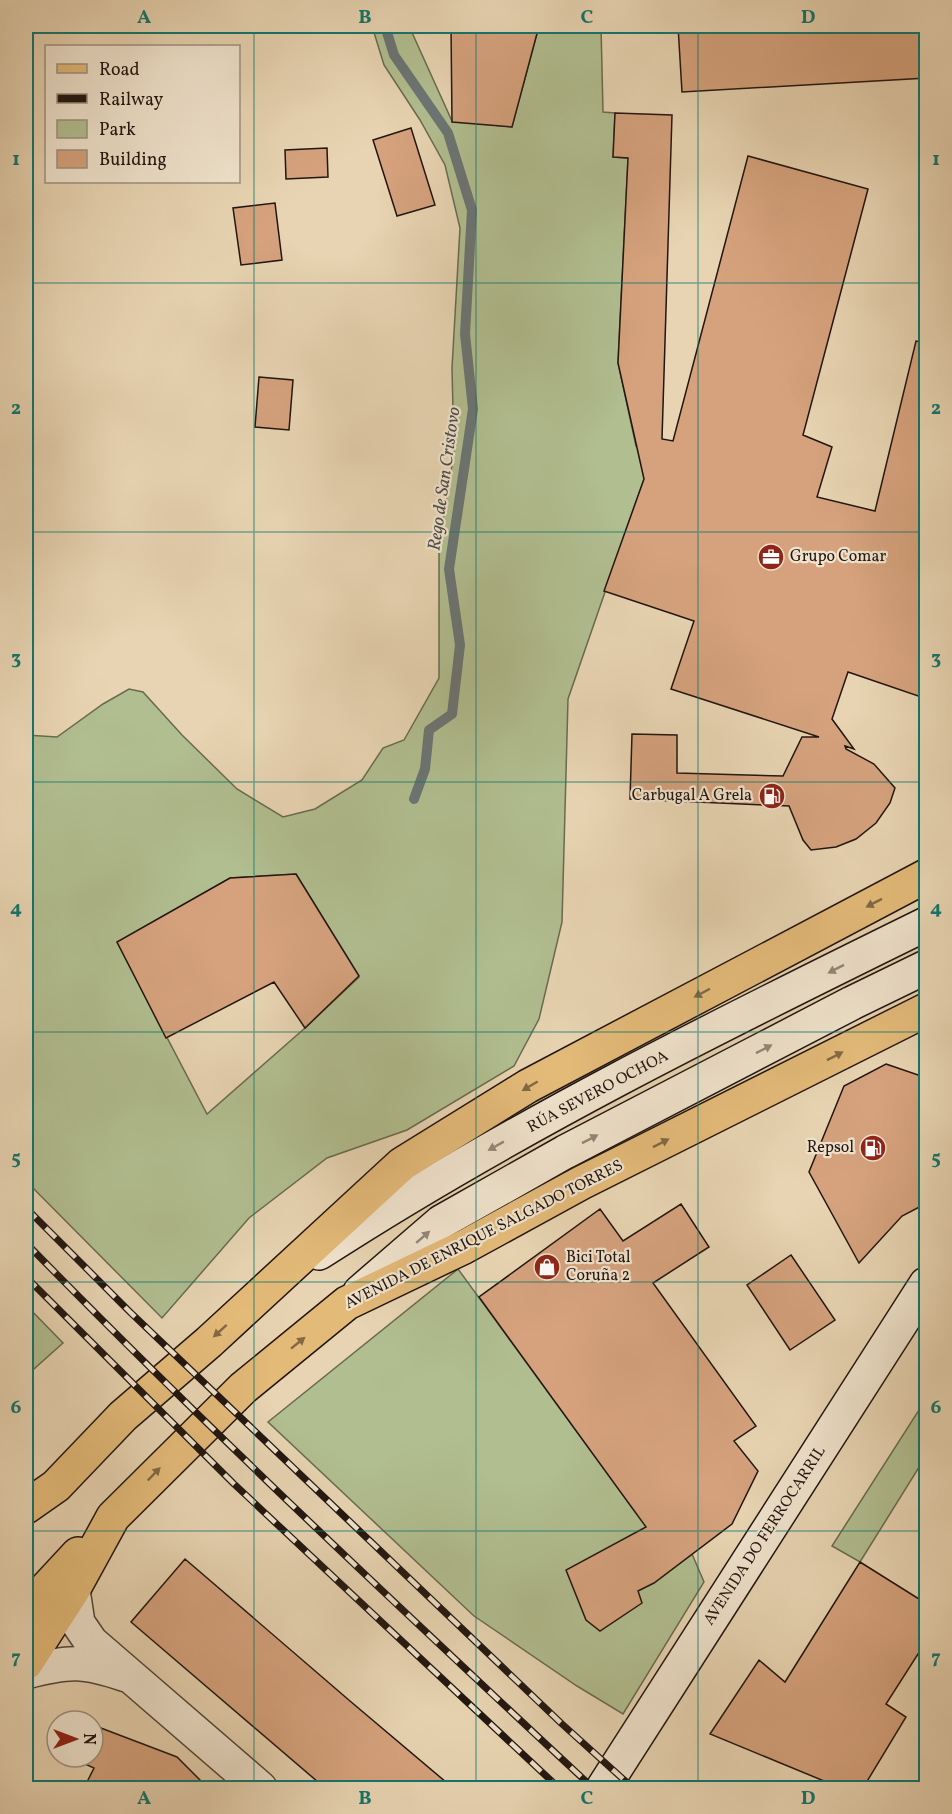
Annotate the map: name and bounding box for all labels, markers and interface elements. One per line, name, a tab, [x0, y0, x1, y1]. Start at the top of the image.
text: A	[137, 4, 151, 32]
text: B	[358, 4, 372, 32]
text: C	[581, 4, 594, 32]
text: D	[801, 4, 815, 32]
legend	[45, 45, 240, 183]
text: Road	[99, 58, 140, 83]
text: Railway	[99, 88, 163, 113]
text: Park	[99, 118, 136, 143]
text: 1	[12, 146, 20, 174]
text: 1	[932, 146, 940, 174]
text: Building	[99, 148, 167, 173]
text: 2	[11, 395, 21, 423]
text: 2	[931, 395, 941, 423]
water label: Rego de San Cristovo	[423, 406, 467, 552]
office icon: Grupo Comar	[756, 542, 786, 572]
place label: Grupo Comar	[790, 546, 886, 568]
text: 3	[11, 645, 21, 673]
text: 3	[931, 645, 941, 673]
fuel station icon: Carbugal A Grela	[757, 781, 787, 811]
place label: Carbugal A Grela	[632, 785, 752, 807]
text: 4	[10, 895, 22, 923]
text: 4	[930, 895, 942, 923]
one-way arrow	[866, 898, 883, 908]
one-way arrow	[828, 964, 845, 973]
one-way arrow	[693, 988, 710, 998]
one-way arrow	[755, 1044, 772, 1054]
street label: RÚA SEVERO OCHOA	[524, 1045, 672, 1139]
one-way arrow	[827, 1051, 844, 1060]
one-way arrow	[522, 1080, 538, 1091]
fuel station icon: Repsol	[858, 1133, 888, 1163]
one-way arrow	[582, 1134, 599, 1144]
place label: Repsol	[807, 1137, 854, 1159]
one-way arrow	[652, 1139, 670, 1149]
one-way arrow	[487, 1141, 504, 1151]
text: 5	[11, 1145, 21, 1173]
text: 5	[931, 1145, 941, 1173]
street label: AVENIDA DE ENRIQUE SALGADO TORRES	[341, 1155, 627, 1315]
one-way arrow	[415, 1231, 430, 1244]
place label: Bici Total Coruña 2	[566, 1247, 631, 1287]
shop icon: Bici Total Coruña 2	[532, 1252, 562, 1282]
one-way arrow	[213, 1324, 228, 1338]
one-way arrow	[290, 1337, 306, 1350]
text: 6	[11, 1394, 22, 1422]
text: 6	[931, 1394, 942, 1422]
street label: AVENIDA DO FERROCARRIL	[699, 1442, 831, 1630]
one-way arrow	[147, 1467, 161, 1482]
text: 7	[11, 1644, 21, 1672]
text: 7	[931, 1644, 941, 1672]
north arrow	[45, 1709, 105, 1769]
text: N	[77, 1733, 99, 1745]
text: A	[137, 1785, 151, 1813]
text: B	[358, 1785, 372, 1813]
text: C	[581, 1785, 594, 1813]
text: D	[801, 1785, 815, 1813]

